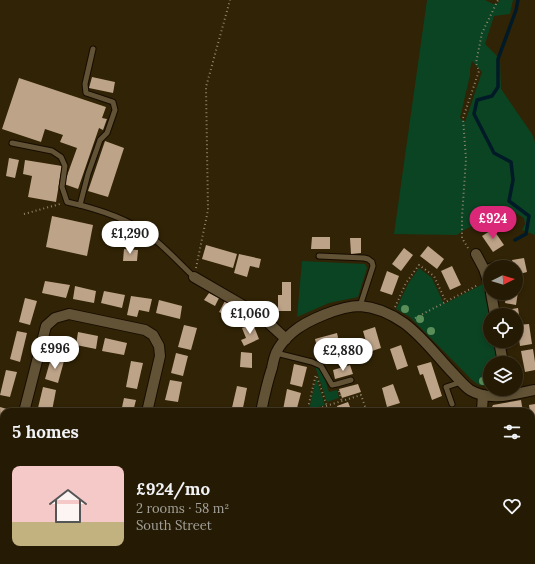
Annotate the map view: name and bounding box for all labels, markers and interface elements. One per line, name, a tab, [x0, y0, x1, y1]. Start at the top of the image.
pin: £924	[469, 206, 517, 240]
text: £924	[479, 210, 507, 227]
pin: £1,290	[97, 221, 163, 255]
text: £1,290	[111, 225, 149, 242]
north arrow	[483, 260, 523, 300]
map controls	[483, 260, 523, 396]
pin: £1,060	[217, 301, 283, 335]
text: £1,060	[230, 305, 270, 322]
button: locate	[483, 308, 523, 348]
pin: £996	[31, 336, 79, 370]
pin: £2,880	[310, 338, 376, 372]
text: £996	[40, 340, 70, 357]
text: £2,880	[323, 342, 363, 359]
button: layers	[483, 356, 523, 396]
text: 5 homes	[12, 421, 79, 443]
icon: filters	[501, 421, 523, 443]
text: £924/mo	[136, 478, 210, 500]
icon: home	[44, 482, 92, 530]
icon: heart	[501, 495, 523, 517]
text: 2 rooms · 58 m²	[136, 500, 229, 517]
text: South Street	[136, 517, 212, 534]

